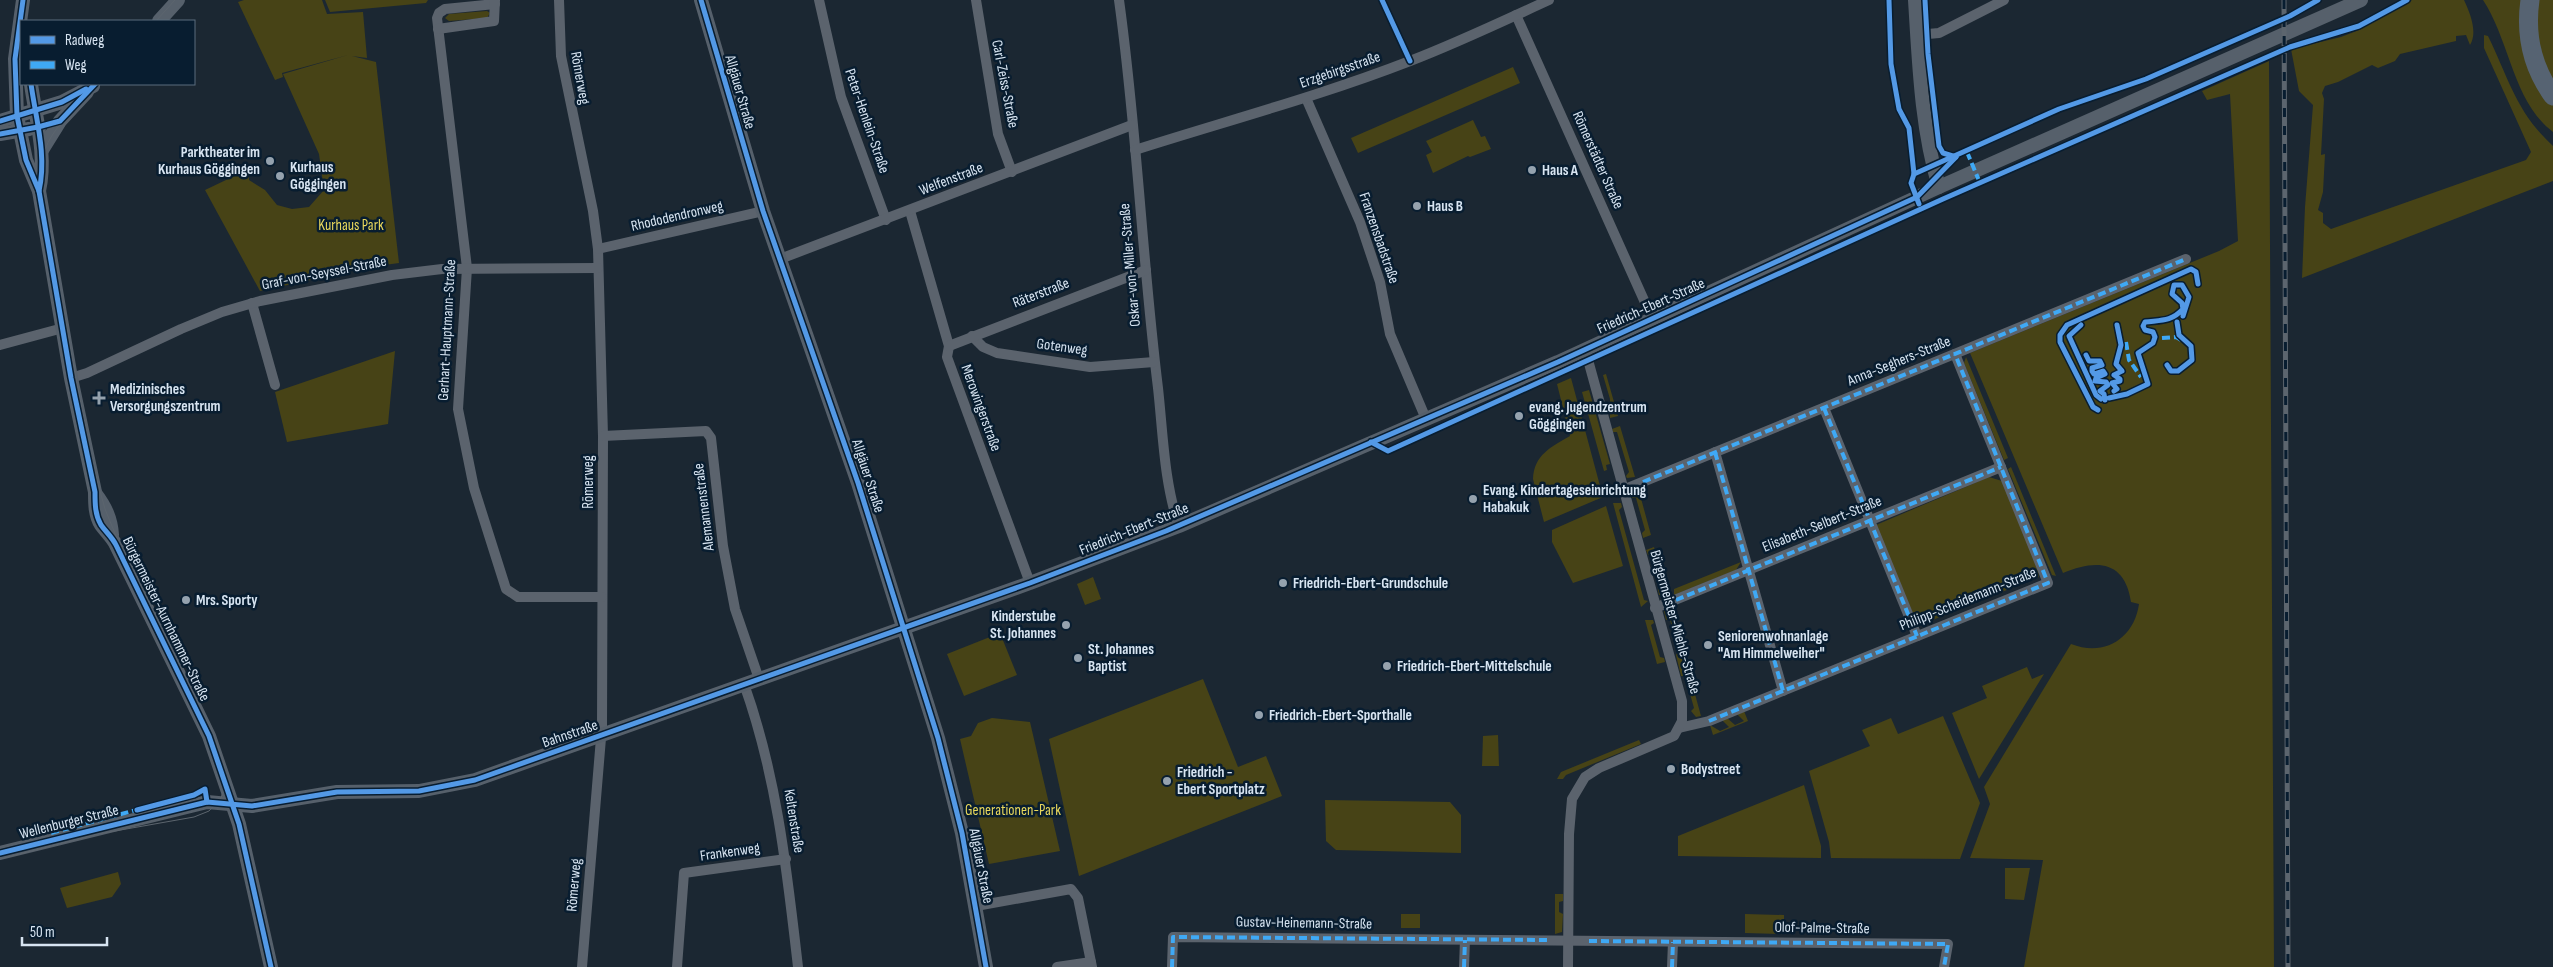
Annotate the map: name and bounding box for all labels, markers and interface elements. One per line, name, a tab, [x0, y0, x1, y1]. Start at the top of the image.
legend	[20, 20, 195, 85]
text: Radweg	[65, 31, 104, 50]
street label: Carl-Zeiss-Straße	[987, 38, 1023, 130]
street label: Erzgebirgsstraße	[1297, 47, 1383, 93]
street label: Römerweg	[566, 50, 594, 106]
street label: Allgäuer Straße	[720, 52, 760, 131]
text: Weg	[65, 56, 87, 75]
street label: Peter-Henlein-Straße	[840, 66, 894, 176]
street label: Römerstädter Straße	[1568, 108, 1628, 212]
place label: Parktheater im Kurhaus Göggingen	[158, 143, 260, 179]
marker: Parktheater im Kurhaus Göggingen	[264, 155, 276, 167]
place label: Kurhaus Göggingen	[290, 158, 346, 194]
street label: Welfenstraße	[916, 158, 986, 200]
place label: Haus A	[1542, 161, 1579, 180]
marker: Haus A	[1526, 164, 1538, 176]
marker: Kurhaus Göggingen	[274, 170, 286, 182]
street label: Franzensbadstraße	[1355, 190, 1403, 286]
street label: Rhododendronweg	[629, 196, 725, 236]
place label: Haus B	[1427, 197, 1463, 216]
marker: Haus B	[1411, 200, 1423, 212]
street label: Oskar-von-Miller-Straße	[1115, 203, 1145, 327]
park label: Kurhaus Park	[318, 216, 384, 235]
street label: Graf-von-Seyssel-Straße	[260, 252, 388, 294]
street label: Gerhart-Hauptmann-Straße	[434, 259, 460, 401]
street label: Räterstraße	[1010, 274, 1072, 312]
street label: Friedrich-Ebert-Straße	[1594, 274, 1708, 338]
street label: Anna-Seghers-Straße	[1844, 332, 1953, 391]
street label: Gotenweg	[1035, 334, 1089, 360]
street label: Merowingerstraße	[957, 362, 1005, 454]
place label: Medizinisches Versorgungszentrum	[110, 380, 221, 416]
marker: Medizinisches Versorgungszentrum	[92, 391, 106, 405]
place label: evang. Jugendzentrum Göggingen	[1529, 398, 1647, 434]
marker: evang. Jugendzentrum Göggingen	[1513, 410, 1525, 422]
street label: Allgäuer Straße	[847, 436, 889, 515]
street label: Römerweg	[579, 455, 598, 509]
street label: Alemannenstraße	[689, 462, 719, 553]
place label: Evang. Kindertageseinrichtung Habakuk	[1483, 481, 1647, 517]
street label: Elisabeth-Selbert-Straße	[1760, 491, 1884, 557]
marker: Evang. Kindertageseinrichtung Habakuk	[1467, 493, 1479, 505]
street label: Friedrich-Ebert-Straße	[1077, 498, 1191, 560]
street label: Bürgermeister-Aurnhammer-Straße	[118, 534, 214, 704]
street label: Bürgermeister-Miehle-Straße	[1645, 548, 1705, 696]
street label: Philipp-Scheidemann-Straße	[1897, 563, 2039, 635]
place label: Friedrich-Ebert-Grundschule	[1293, 574, 1448, 593]
marker: Friedrich-Ebert-Grundschule	[1277, 577, 1289, 589]
place label: Mrs. Sporty	[196, 591, 258, 610]
marker: Mrs. Sporty	[180, 594, 192, 606]
place label: Kinderstube St. Johannes	[990, 607, 1056, 643]
marker: Kinderstube St. Johannes	[1060, 619, 1072, 631]
place label: Seniorenwohnanlage "Am Himmelweiher"	[1718, 627, 1828, 663]
marker: Seniorenwohnanlage "Am Himmelweiher"	[1702, 639, 1714, 651]
place label: St. Johannes Baptist	[1088, 640, 1154, 676]
marker: St. Johannes Baptist	[1072, 652, 1084, 664]
place label: Friedrich-Ebert-Mittelschule	[1397, 657, 1552, 676]
marker: Friedrich-Ebert-Mittelschule	[1381, 660, 1393, 672]
place label: Friedrich-Ebert-Sporthalle	[1269, 706, 1412, 725]
marker: Friedrich-Ebert-Sporthalle	[1253, 709, 1265, 721]
street label: Bahnstraße	[540, 716, 600, 752]
place label: Bodystreet	[1681, 760, 1740, 779]
place label: Friedrich - Ebert Sportplatz	[1177, 763, 1265, 799]
marker: Bodystreet	[1665, 763, 1677, 775]
marker: Friedrich - Ebert Sportplatz	[1161, 775, 1173, 787]
street label: Keltenstraße	[780, 788, 808, 854]
street label: Wellenburger Straße	[17, 800, 121, 844]
park label: Generationen-Park	[965, 801, 1061, 820]
street label: Allgäuer Straße	[964, 826, 998, 905]
street label: Frankenweg	[699, 838, 761, 866]
street label: Römerweg	[562, 857, 586, 912]
street label: Gustav-Heinemann-Straße	[1236, 912, 1372, 934]
scale bar	[22, 914, 108, 946]
street label: Olof-Palme-Straße	[1774, 918, 1870, 938]
text: 50 m	[30, 923, 55, 942]

